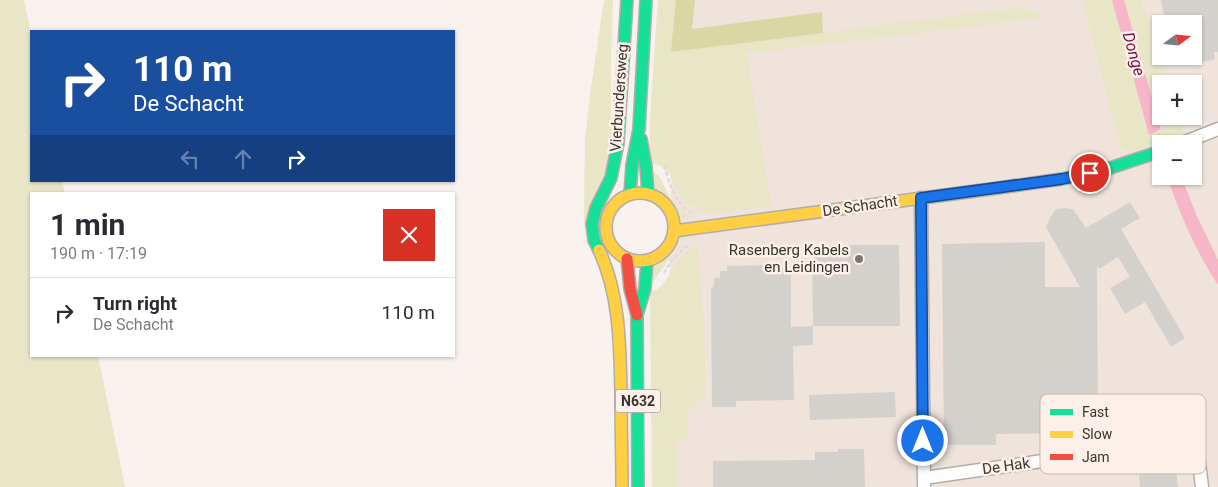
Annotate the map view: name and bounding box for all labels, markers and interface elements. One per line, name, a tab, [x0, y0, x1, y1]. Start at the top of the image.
north arrow	[1152, 15, 1202, 65]
map controls	[1152, 15, 1202, 185]
water label: Donge	[1119, 30, 1149, 78]
street label: Vierbundersweg	[606, 43, 632, 153]
text: 110 m	[133, 49, 232, 90]
icon: right	[50, 50, 115, 115]
button: +	[1152, 75, 1202, 125]
text: De Schacht	[133, 91, 244, 116]
button: −	[1152, 135, 1202, 185]
icon: left	[176, 145, 204, 173]
icon: ahead	[229, 145, 257, 173]
icon: right	[282, 145, 310, 173]
pin	[1069, 152, 1111, 194]
icon: arrive	[1076, 159, 1104, 187]
street label: De Schacht	[821, 192, 899, 220]
text: 1 min	[50, 207, 125, 242]
button: close	[383, 209, 435, 261]
place label: Rasenberg Kabels en Leidingen	[729, 241, 849, 276]
text: 190 m · 17:19	[50, 244, 147, 263]
marker: Rasenberg Kabels en Leidingen	[853, 253, 865, 265]
text: Turn right	[93, 292, 177, 315]
icon: right	[50, 299, 78, 327]
text: 110 m	[382, 301, 435, 324]
text: De Schacht	[93, 315, 174, 334]
road number: N632	[616, 390, 660, 412]
legend	[1040, 394, 1206, 474]
text: Fast	[1082, 404, 1109, 420]
position arrow	[896, 414, 948, 466]
text: Slow	[1082, 426, 1113, 442]
text: Jam	[1082, 449, 1110, 465]
street label: De Hak	[981, 454, 1031, 478]

